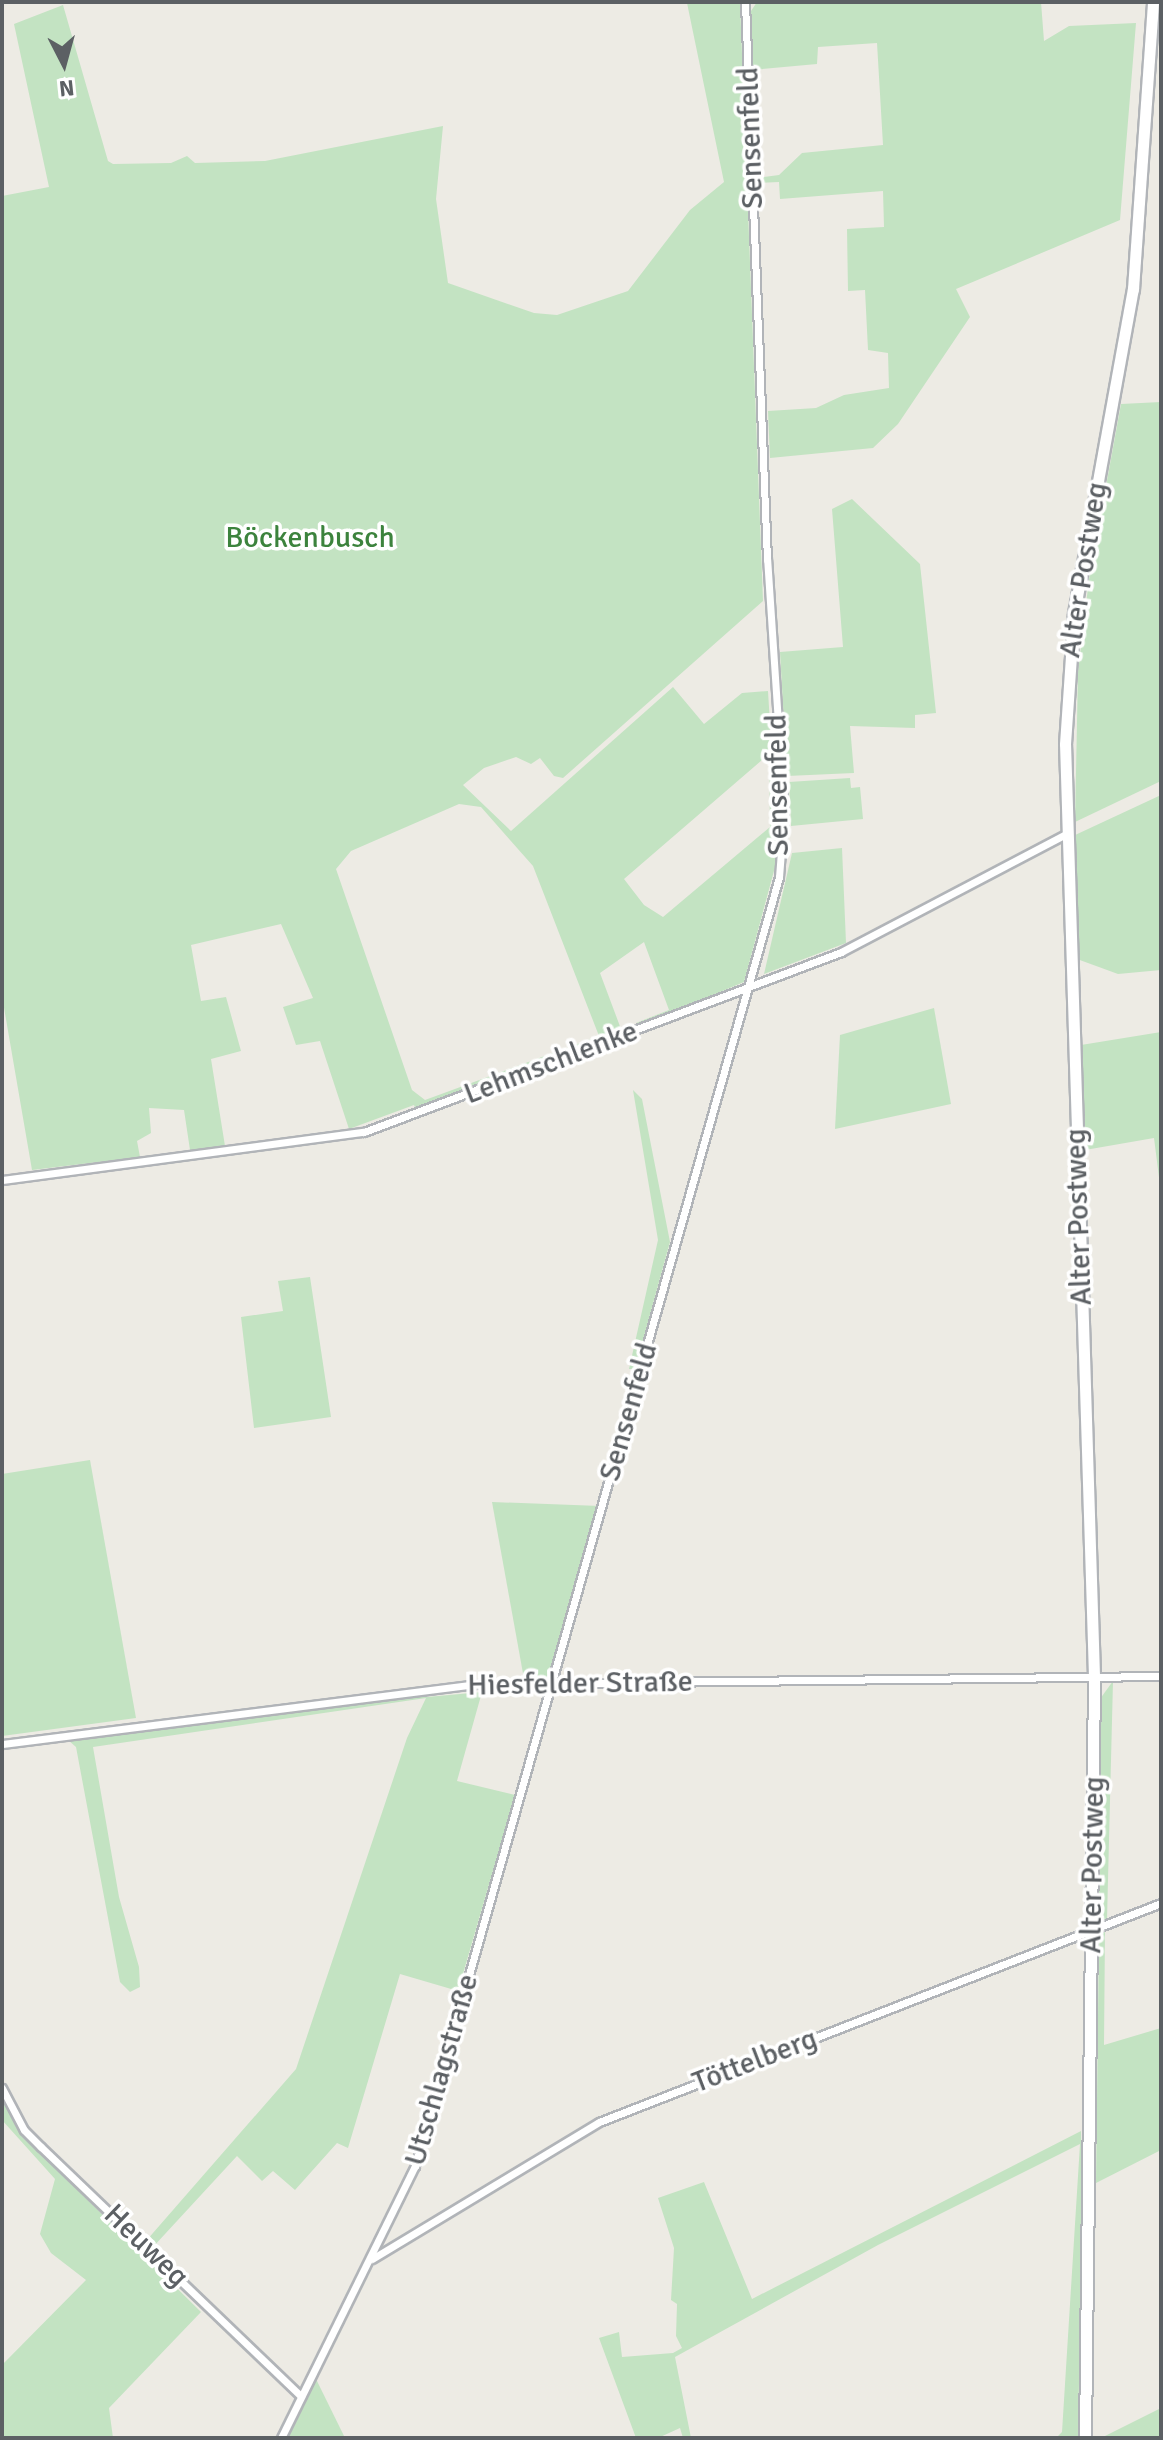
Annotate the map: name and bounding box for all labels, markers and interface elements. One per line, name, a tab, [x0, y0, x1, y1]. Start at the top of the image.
north arrow	[24, 24, 104, 104]
street label: Sensenfeld	[731, 66, 771, 210]
text: N	[58, 74, 76, 103]
street label: Alter Postweg	[1052, 480, 1116, 660]
park label: Böckenbusch	[225, 520, 395, 556]
street label: Sensenfeld	[759, 714, 797, 856]
street label: Lehmschlenke	[459, 1013, 643, 1113]
street label: Alter Postweg	[1058, 1128, 1100, 1306]
street label: Sensenfeld	[592, 1339, 666, 1485]
street label: Hiesfelder Straße	[467, 1664, 693, 1704]
street label: Alter Postweg	[1073, 1776, 1113, 1954]
street label: Utschlagstraße	[397, 1970, 487, 2170]
street label: Töttelberg	[688, 2021, 822, 2101]
street label: Heuweg	[96, 2197, 196, 2295]

